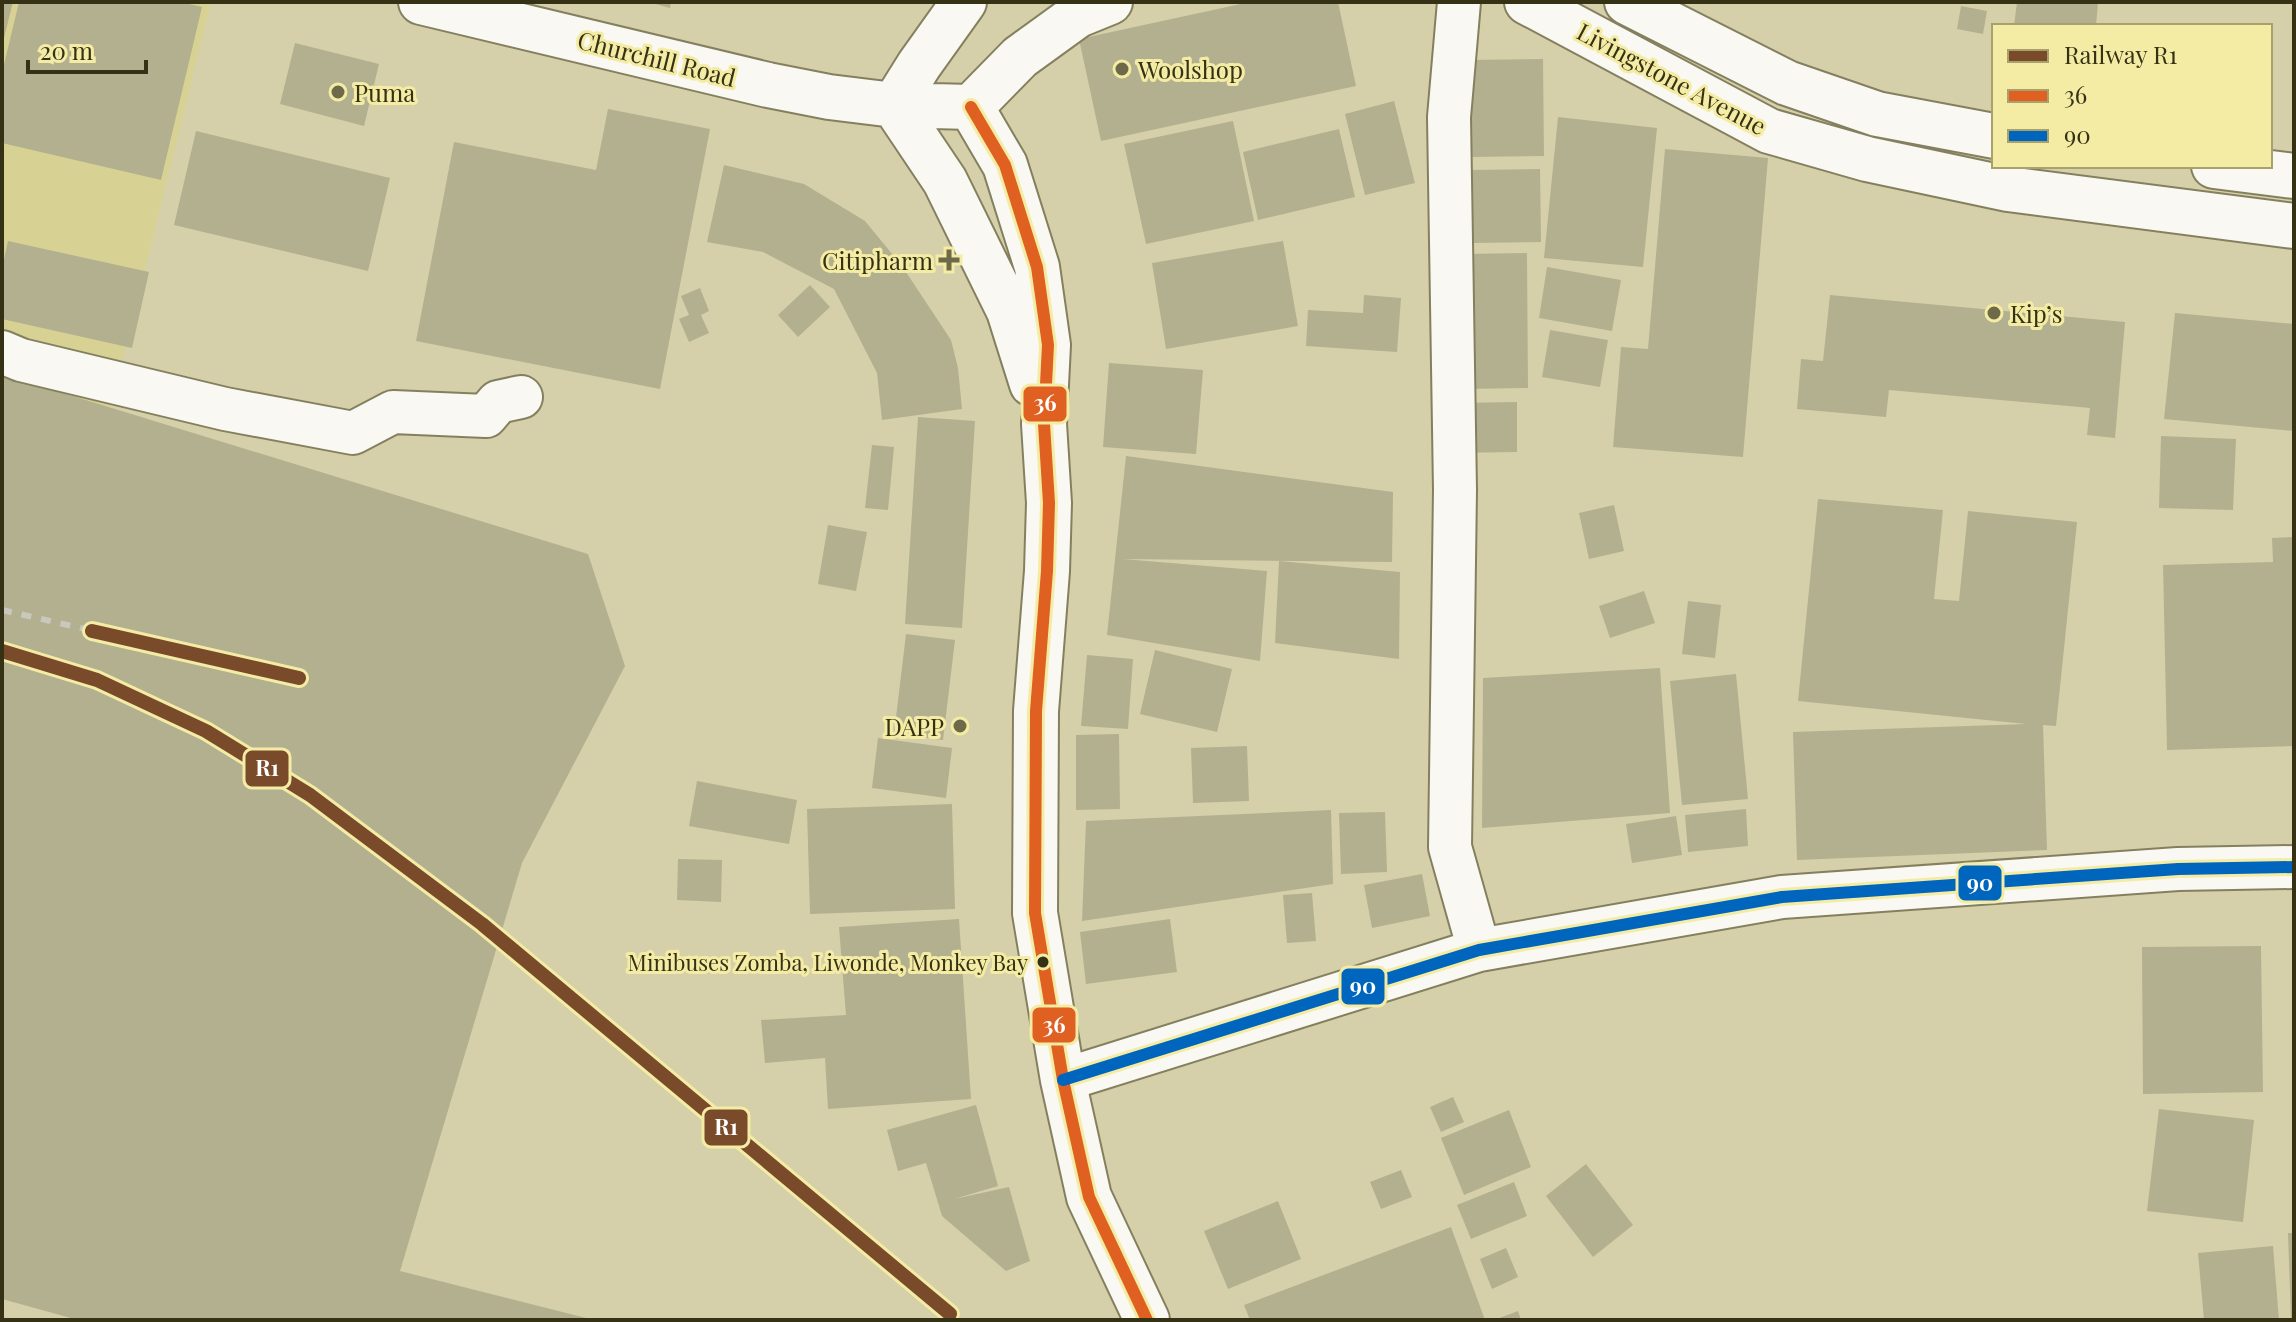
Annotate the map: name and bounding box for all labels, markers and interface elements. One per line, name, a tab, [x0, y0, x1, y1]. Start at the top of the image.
street label: Livingstone Avenue	[1572, 15, 1772, 141]
street label: Churchill Road	[575, 23, 739, 93]
scale bar	[28, 24, 146, 74]
legend	[1992, 24, 2272, 168]
text: 20 m	[40, 34, 93, 66]
text: Railway R1	[2064, 38, 2178, 70]
place label: Woolshop	[1137, 53, 1243, 85]
marker: Woolshop	[1113, 60, 1131, 78]
place label: Puma	[354, 76, 415, 108]
text: 36	[2064, 78, 2087, 110]
marker: Puma	[329, 83, 347, 101]
text: 90	[2064, 118, 2091, 150]
place label: Citipharm	[822, 244, 933, 276]
marker: Citipharm	[940, 251, 958, 269]
place label: Kip’s	[2010, 297, 2062, 329]
marker: Kip’s	[1985, 304, 2003, 322]
line badge: 36	[1022, 385, 1068, 423]
text: 36	[1033, 387, 1057, 417]
place label: DAPP	[884, 710, 944, 742]
marker: DAPP	[951, 717, 969, 735]
line badge: R1	[244, 749, 290, 788]
text: R1	[255, 752, 279, 782]
line badge: 90	[1957, 864, 2003, 902]
text: 90	[1967, 867, 1993, 897]
place label: Minibuses Zomba, Liwonde, Monkey Bay	[628, 947, 1028, 977]
marker: Minibuses Zomba, Liwonde, Monkey Bay	[1035, 954, 1051, 970]
line badge: 90	[1340, 967, 1386, 1006]
text: 90	[1350, 970, 1376, 1000]
line badge: 36	[1031, 1006, 1077, 1044]
text: 36	[1042, 1009, 1066, 1039]
line badge: R1	[703, 1108, 749, 1147]
text: R1	[714, 1111, 738, 1141]

